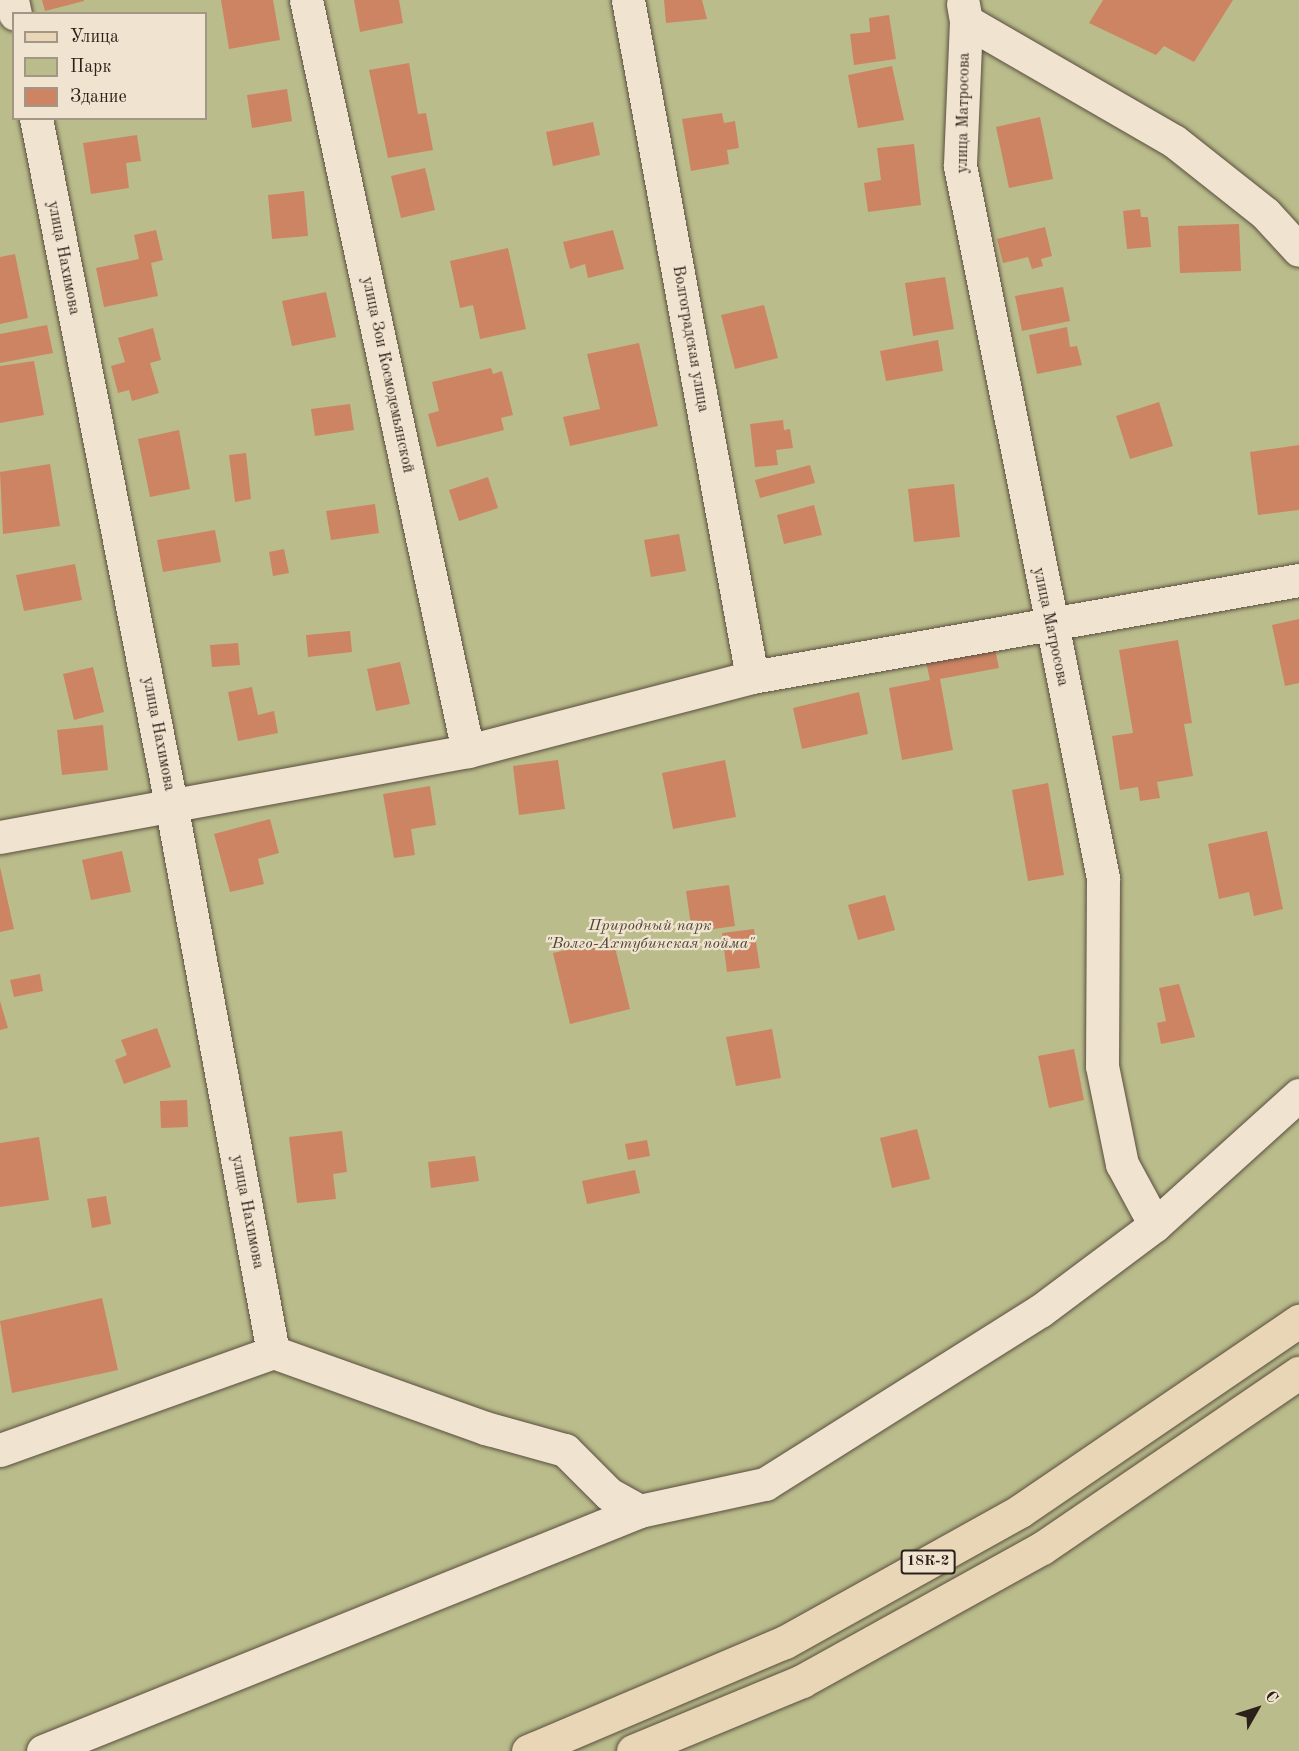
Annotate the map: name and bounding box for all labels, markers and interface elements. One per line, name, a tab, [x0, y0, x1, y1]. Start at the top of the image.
legend	[12, 12, 207, 120]
text: Улица	[70, 28, 119, 46]
street label: улица Матросова	[953, 52, 975, 174]
text: Парк	[70, 58, 111, 76]
text: Здание	[70, 88, 127, 106]
street label: улица Нахимова	[43, 199, 83, 317]
street label: Волгоградская улица	[668, 264, 712, 414]
street label: улица Зои Космодемьянской	[357, 275, 417, 475]
street label: улица Матросова	[1028, 566, 1072, 688]
street label: улица Нахимова	[138, 675, 178, 793]
park label: Природный парк "Волго-Ахтубинская пойма"	[545, 916, 755, 954]
street label: улица Нахимова	[227, 1153, 267, 1271]
road number: 18К-2	[900, 1550, 956, 1574]
north arrow	[1227, 1679, 1287, 1739]
text: С	[1261, 1689, 1281, 1707]

